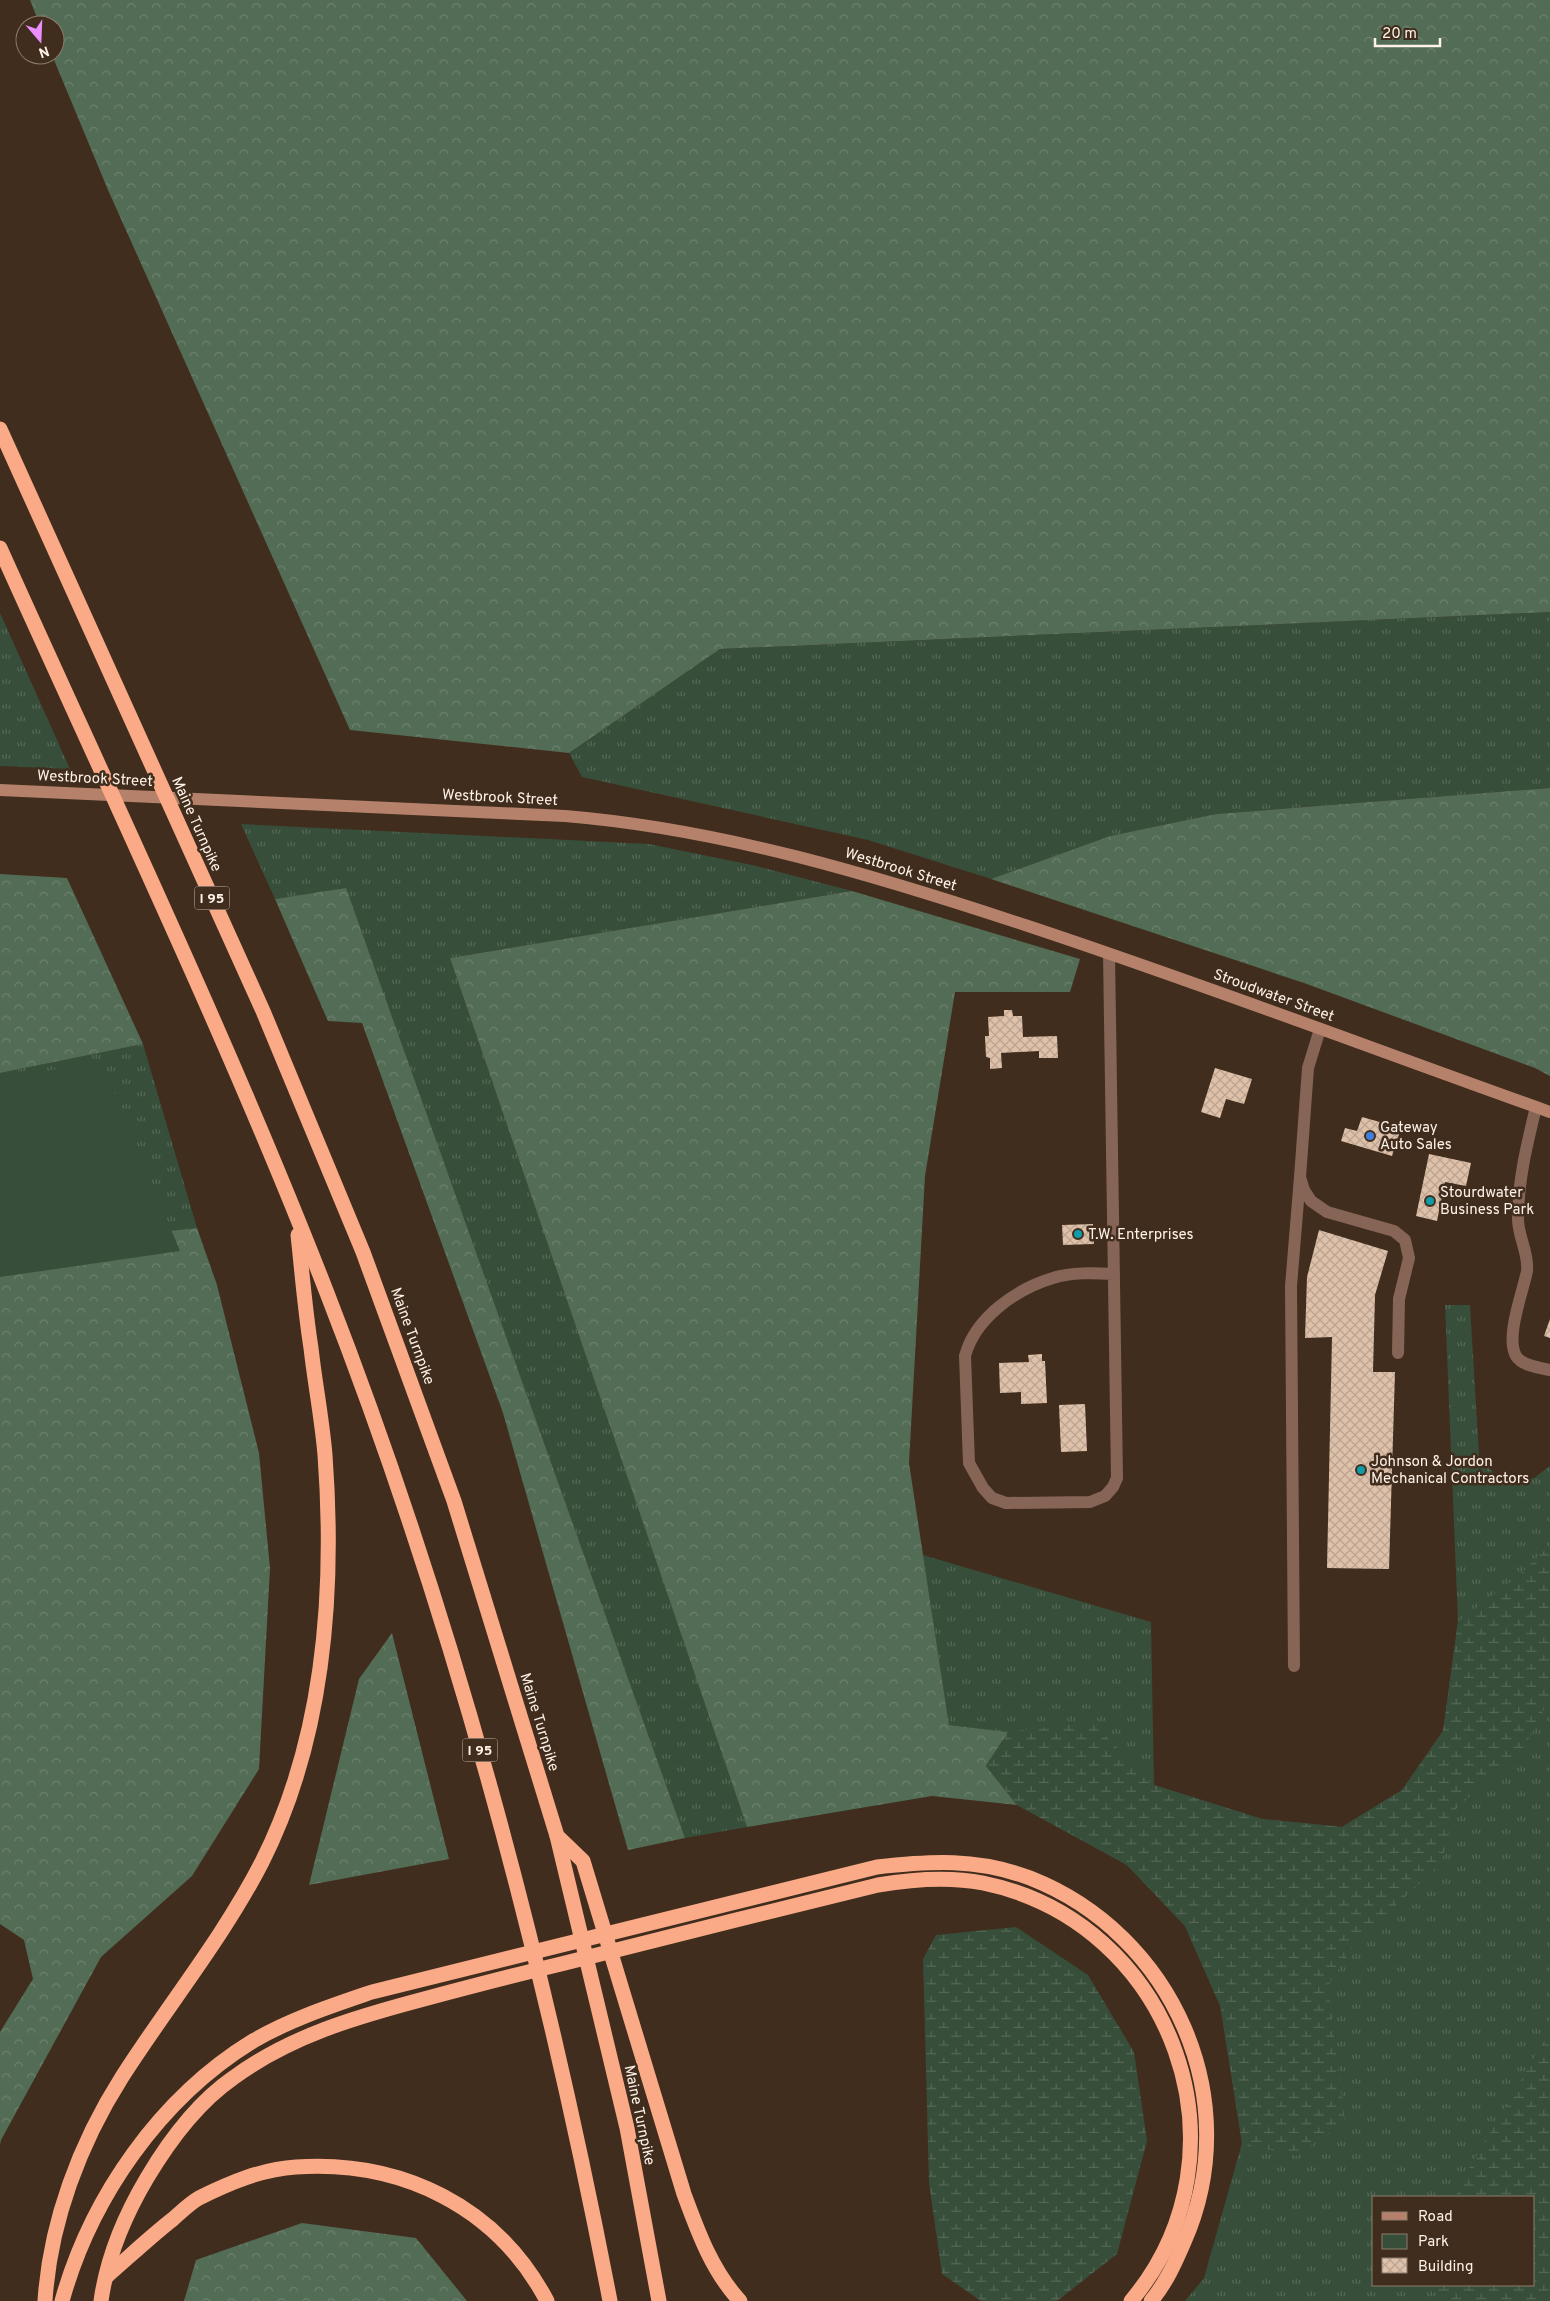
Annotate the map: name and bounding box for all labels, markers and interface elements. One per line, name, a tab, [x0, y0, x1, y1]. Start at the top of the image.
north arrow	[15, 15, 65, 65]
scale bar	[1375, 15, 1440, 47]
text: 20 m	[1382, 25, 1417, 44]
text: N	[36, 41, 51, 61]
street label: Westbrook Street	[36, 767, 153, 792]
street label: Maine Turnpike	[166, 774, 225, 875]
street label: Westbrook Street	[441, 786, 558, 811]
street label: Westbrook Street	[842, 844, 959, 896]
road number: I 95	[194, 886, 230, 910]
street label: Stroudwater Street	[1210, 966, 1336, 1027]
place label: Gateway Auto Sales	[1380, 1119, 1452, 1155]
marker: Gateway Auto Sales	[1364, 1130, 1376, 1142]
place label: Stourdwater Business Park	[1440, 1184, 1534, 1220]
marker: Stourdwater Business Park	[1424, 1195, 1436, 1207]
place label: T.W. Enterprises	[1088, 1226, 1194, 1245]
marker: T.W. Enterprises	[1072, 1228, 1084, 1240]
street label: Maine Turnpike	[385, 1285, 438, 1388]
place label: Johnson & Jordon Mechanical Contractors	[1371, 1453, 1529, 1489]
marker: Johnson & Jordon Mechanical Contractors	[1355, 1464, 1367, 1476]
street label: Maine Turnpike	[515, 1671, 563, 1774]
road number: I 95	[462, 1738, 498, 1762]
street label: Maine Turnpike	[619, 2063, 658, 2167]
legend	[1372, 2196, 1535, 2286]
text: Road	[1418, 2208, 1453, 2227]
text: Park	[1418, 2233, 1449, 2252]
text: Building	[1418, 2258, 1473, 2277]

